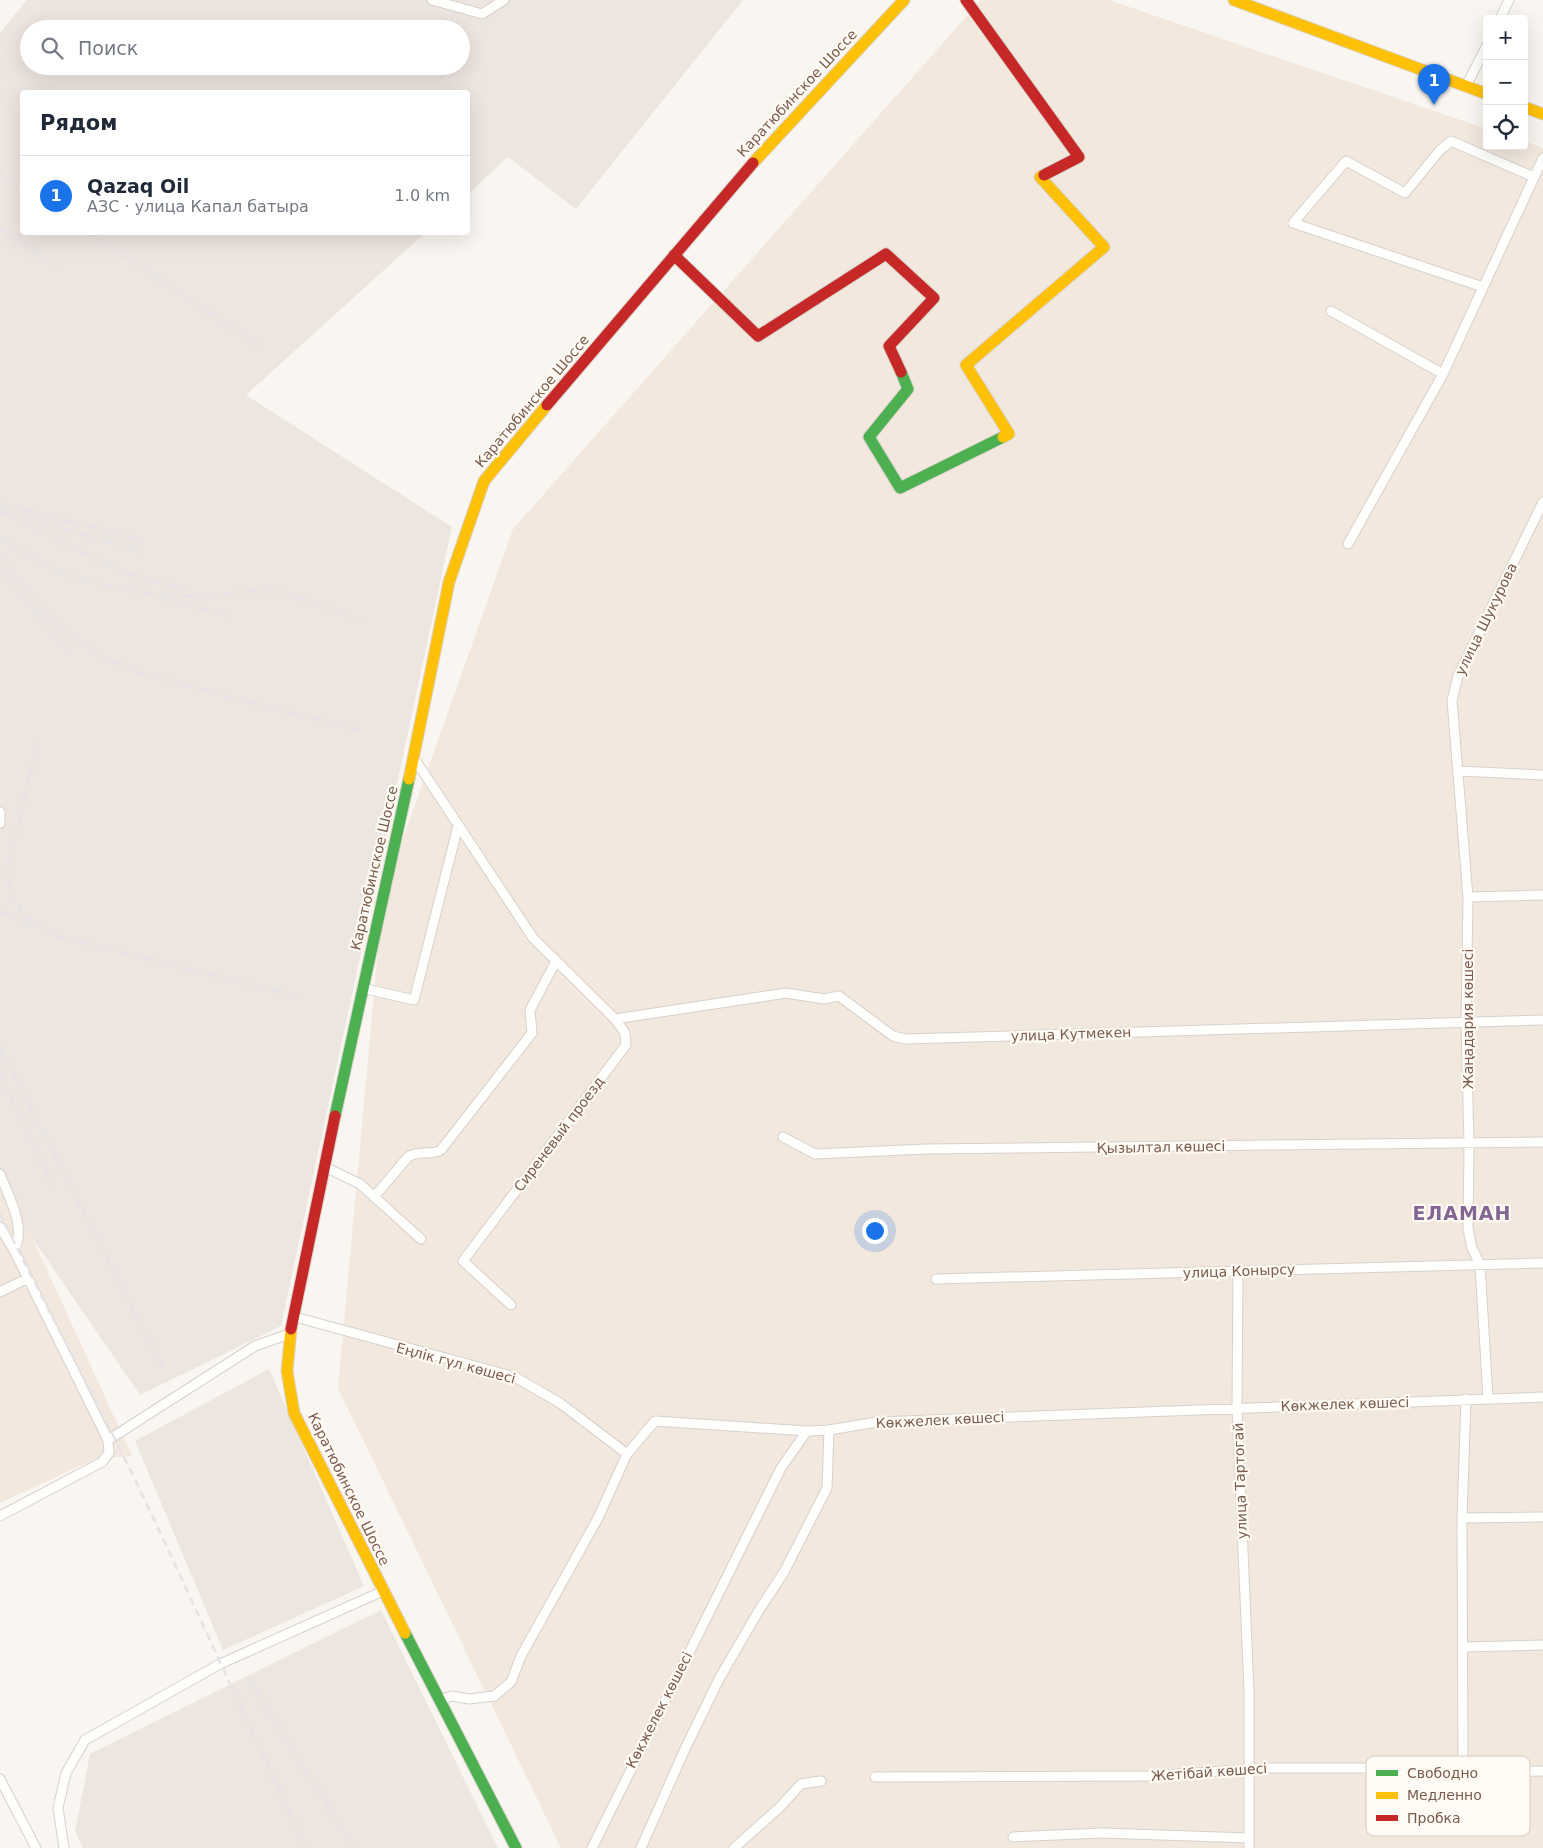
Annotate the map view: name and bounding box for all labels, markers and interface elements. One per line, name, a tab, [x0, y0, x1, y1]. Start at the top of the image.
map controls	[1483, 15, 1528, 150]
button: +	[1483, 15, 1528, 60]
search box	[20, 20, 470, 75]
street label: Каратюбинское Шоссе	[734, 26, 860, 160]
icon: search	[38, 34, 66, 62]
text: Поиск	[78, 37, 138, 59]
button: −	[1483, 60, 1528, 105]
pin: 1	[1418, 64, 1450, 105]
button: locate	[1483, 105, 1528, 150]
text: Рядом	[40, 111, 117, 135]
text: Qazaq Oil	[87, 175, 189, 197]
text: 1	[50, 186, 62, 205]
text: 1.0 km	[395, 186, 450, 205]
text: АЗС · улица Капал батыра	[87, 197, 309, 216]
street label: Каратюбинское Шоссе	[472, 331, 592, 471]
street label: улица Шукурова	[1452, 560, 1520, 678]
street label: Каратюбинское Шоссе	[347, 784, 401, 952]
street label: Жаңадария көшесі	[1460, 949, 1476, 1089]
street label: улица Кутмекен	[1010, 1024, 1132, 1044]
street label: Сиреневый проезд	[511, 1074, 607, 1194]
street label: Қызылтал көшесі	[1097, 1138, 1225, 1156]
district label: ЕЛАМАН	[1413, 1202, 1511, 1224]
your location	[862, 1218, 888, 1244]
street label: улица Конырсу	[1183, 1261, 1295, 1281]
street label: Еңлік гүл көшесі	[395, 1339, 517, 1387]
street label: Көкжелек көшесі	[1280, 1394, 1410, 1414]
street label: Көкжелек көшесі	[875, 1409, 1005, 1431]
street label: Каратюбинское Шоссе	[305, 1410, 393, 1568]
street label: улица Тартогай	[1230, 1422, 1250, 1540]
street label: Көкжелек көшесі	[623, 1649, 695, 1771]
legend	[1366, 1756, 1530, 1836]
street label: Жетібай көшесі	[1150, 1760, 1268, 1784]
text: Свободно	[1407, 1765, 1478, 1781]
text: Медленно	[1407, 1787, 1482, 1803]
text: Пробка	[1407, 1810, 1461, 1826]

